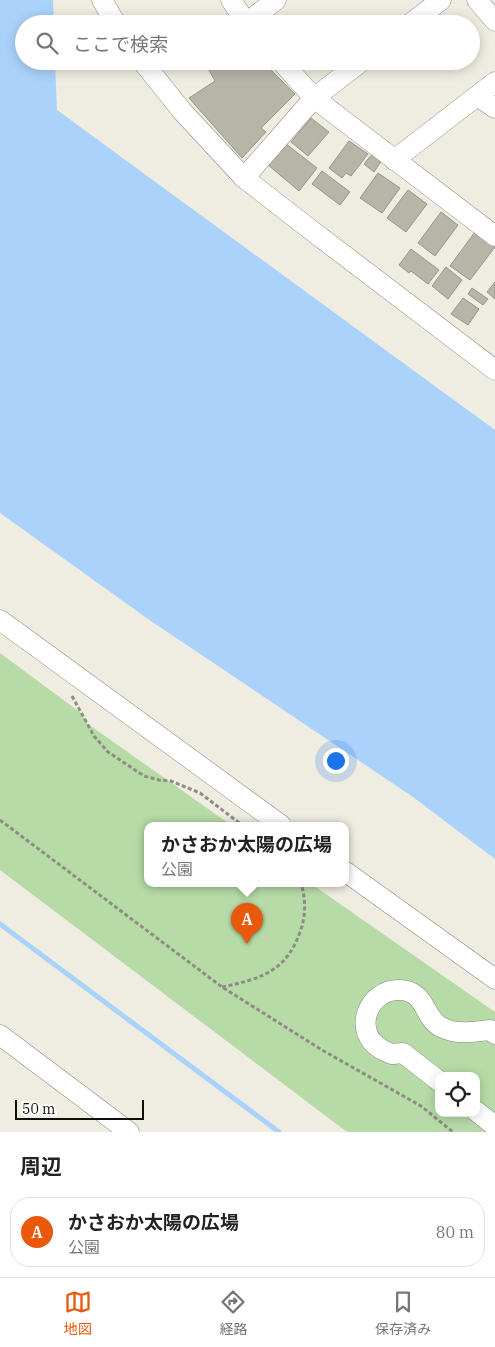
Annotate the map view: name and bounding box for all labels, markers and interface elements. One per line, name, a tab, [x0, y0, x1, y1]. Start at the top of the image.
search box	[15, 15, 480, 70]
icon: search	[33, 29, 61, 57]
text: ここで検索	[73, 32, 168, 56]
your location	[323, 748, 349, 774]
popup	[144, 822, 349, 887]
text: かさおか太陽の広場	[161, 832, 332, 856]
text: 公園	[161, 859, 193, 879]
pin: A	[231, 903, 263, 944]
map controls	[435, 1072, 480, 1117]
button: locate	[435, 1072, 480, 1117]
scale bar	[15, 1097, 144, 1120]
text: 50 m	[22, 1100, 55, 1118]
text: 周辺	[20, 1152, 62, 1180]
text: かさおか太陽の広場	[68, 1210, 239, 1234]
text: A	[31, 1222, 43, 1242]
text: 80 m	[436, 1222, 474, 1242]
text: 公園	[68, 1237, 100, 1257]
tab: 地図	[64, 1288, 92, 1338]
tab: 経路	[219, 1288, 247, 1338]
tab: 保存済み	[375, 1288, 431, 1338]

